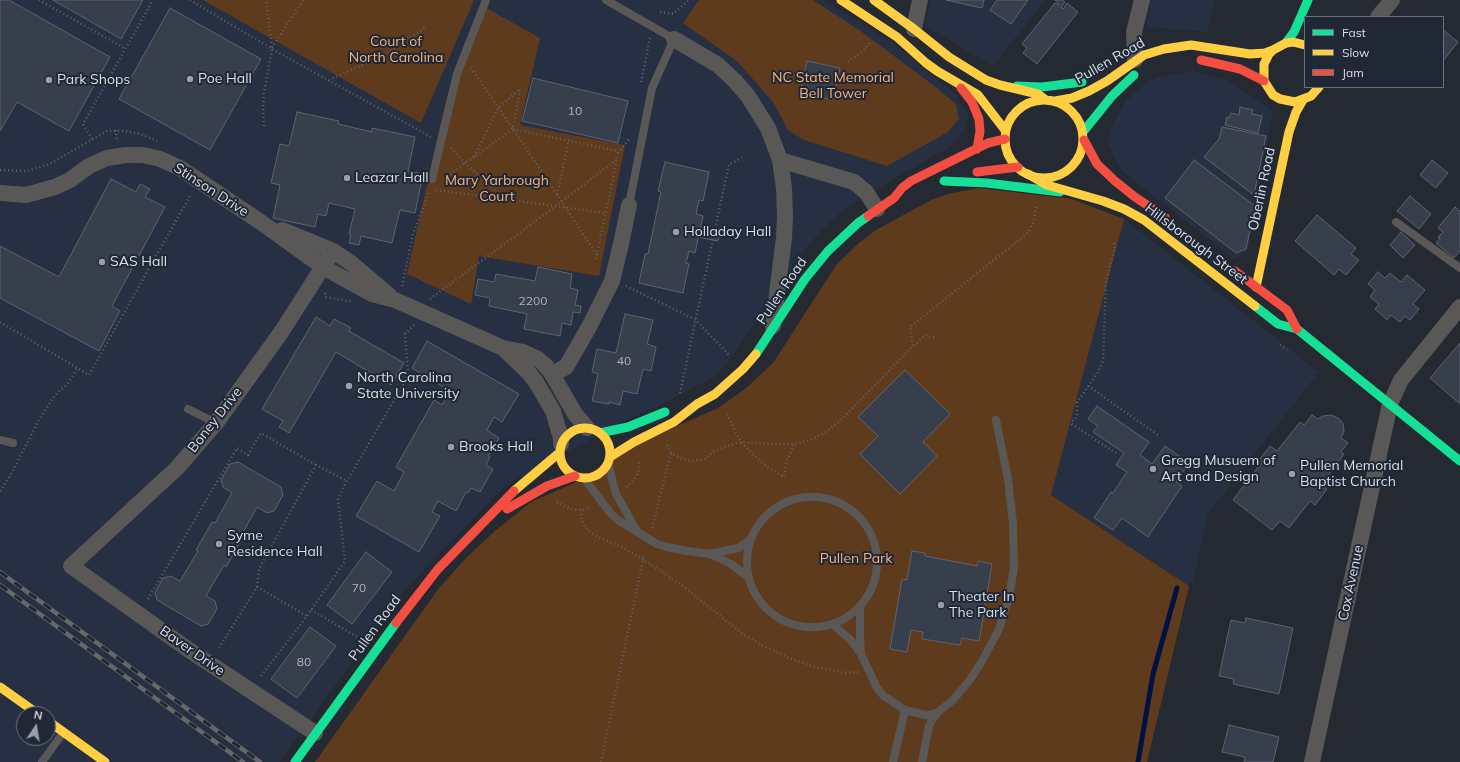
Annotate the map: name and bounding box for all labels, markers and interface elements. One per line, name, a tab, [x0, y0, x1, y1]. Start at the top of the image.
legend	[1304, 16, 1444, 88]
text: Fast	[1342, 25, 1366, 40]
park label: Court of North Carolina	[349, 34, 443, 66]
street label: Pullen Road	[1072, 34, 1148, 88]
text: Slow	[1342, 45, 1370, 60]
text: Jam	[1342, 65, 1364, 80]
park label: NC State Memorial Bell Tower	[772, 70, 894, 102]
place label: Poe Hall	[198, 71, 252, 87]
place label: Park Shops	[57, 72, 130, 88]
marker: Poe Hall	[185, 74, 195, 84]
marker: Park Shops	[44, 75, 54, 85]
house number: 10	[568, 104, 582, 118]
street label: Oberlin Road	[1245, 146, 1279, 232]
street label: Stinson Drive	[170, 160, 252, 220]
place label: Leazar Hall	[355, 170, 429, 186]
marker: Leazar Hall	[342, 173, 352, 183]
park label: Mary Yarbrough Court	[445, 173, 549, 206]
street label: Hillsborough Street	[1141, 200, 1251, 288]
place label: Holladay Hall	[684, 224, 771, 240]
marker: Holladay Hall	[671, 227, 681, 237]
place label: SAS Hall	[110, 254, 167, 270]
street label: Pullen Road	[753, 254, 811, 328]
marker: SAS Hall	[97, 257, 107, 267]
house number: 2200	[519, 294, 547, 308]
house number: 40	[617, 354, 631, 368]
place label: North Carolina State University	[357, 370, 460, 402]
marker: North Carolina State University	[344, 381, 354, 391]
street label: Boney Drive	[184, 384, 246, 456]
place label: Brooks Hall	[459, 439, 533, 455]
marker: Brooks Hall	[446, 442, 456, 452]
place label: Gregg Musuem of Art and Design	[1161, 453, 1276, 486]
place label: Pullen Memorial Baptist Church	[1300, 458, 1403, 490]
marker: Gregg Musuem of Art and Design	[1148, 464, 1158, 474]
marker: Pullen Memorial Baptist Church	[1287, 469, 1297, 479]
place label: Syme Residence Hall	[227, 528, 322, 560]
marker: Syme Residence Hall	[214, 539, 224, 549]
street label: Cox Avenue	[1335, 544, 1367, 622]
park label: Pullen Park	[820, 551, 892, 567]
house number: 70	[352, 581, 366, 595]
place label: Theater In The Park	[949, 589, 1015, 622]
street label: Pullen Road	[345, 592, 405, 664]
marker: Theater In The Park	[936, 600, 946, 610]
street label: Baver Drive	[156, 623, 228, 679]
house number: 80	[297, 655, 311, 669]
north arrow	[16, 706, 56, 746]
text: N	[33, 708, 44, 723]

